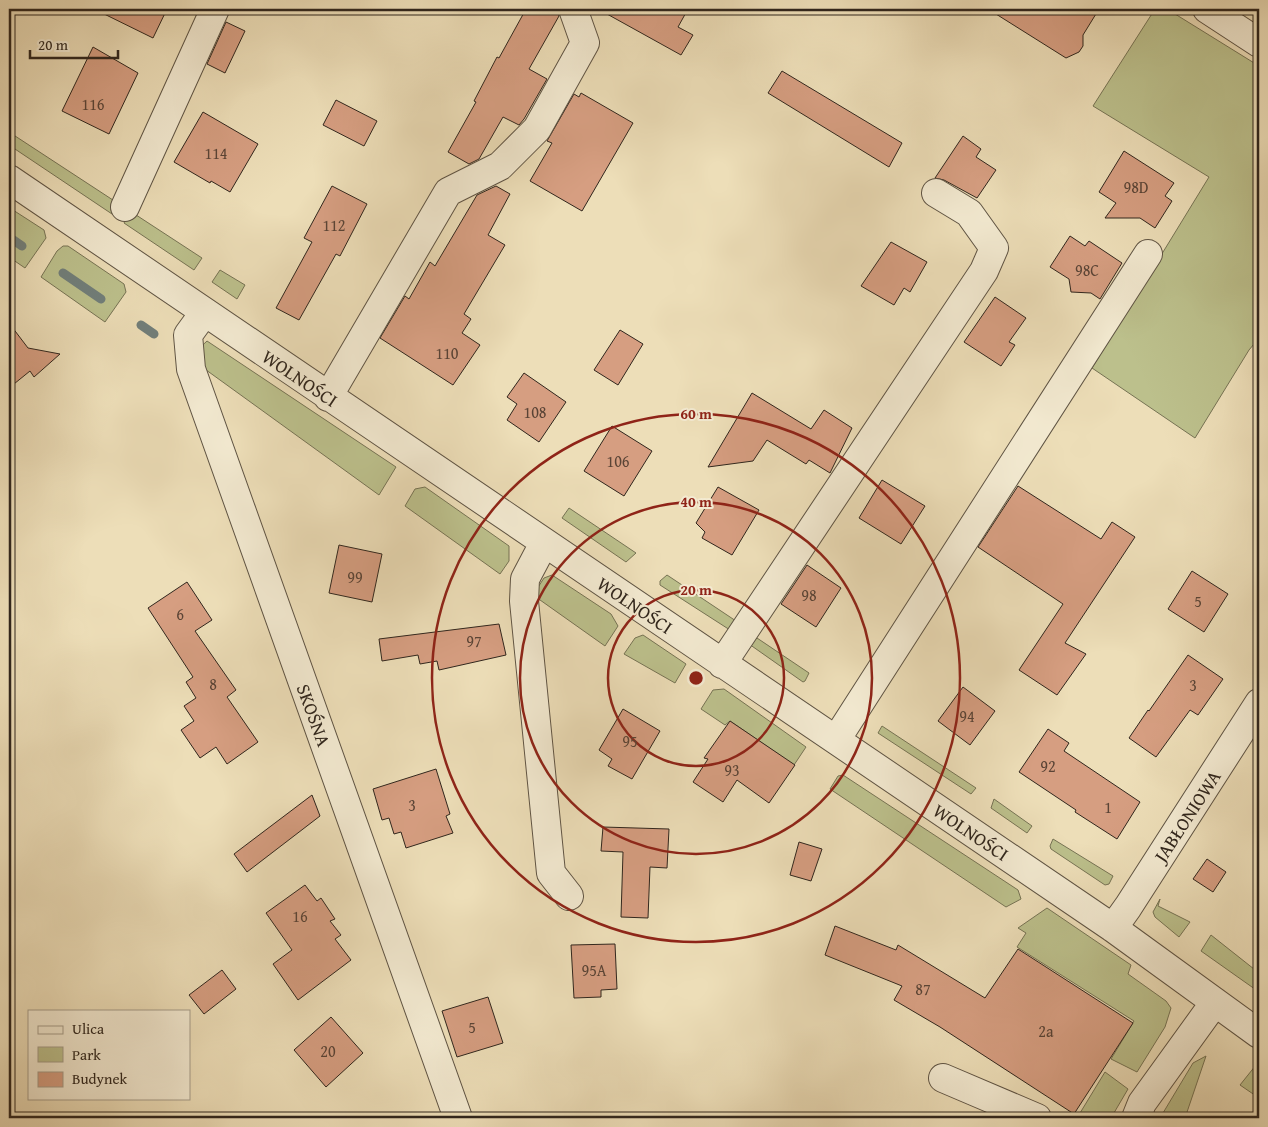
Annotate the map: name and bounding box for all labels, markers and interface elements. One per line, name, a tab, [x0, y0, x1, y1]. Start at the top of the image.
scale bar	[30, 28, 118, 60]
text: 20 m	[38, 34, 69, 55]
house number: 116	[81, 92, 105, 116]
house number: 114	[204, 141, 228, 165]
house number: 98D	[1123, 175, 1149, 199]
house number: 112	[322, 213, 346, 237]
house number: 98C	[1075, 258, 1099, 282]
house number: 110	[435, 341, 459, 365]
street label: WOLNOŚCI	[257, 342, 344, 414]
house number: 108	[523, 400, 547, 424]
text: 60 m	[680, 403, 712, 424]
house number: 106	[606, 449, 630, 473]
text: 40 m	[680, 491, 712, 512]
house number: 99	[347, 565, 363, 589]
street label: WOLNOŚCI	[592, 569, 679, 641]
text: 20 m	[680, 579, 712, 600]
house number: 98	[801, 583, 817, 607]
house number: 5	[1194, 589, 1202, 613]
house number: 6	[176, 602, 184, 626]
house number: 97	[466, 629, 482, 653]
centre of rings	[687, 669, 705, 687]
house number: 8	[209, 672, 217, 696]
house number: 3	[1189, 673, 1197, 697]
street label: SKOŚNA	[290, 680, 338, 751]
house number: 94	[959, 704, 975, 728]
house number: 95	[622, 729, 638, 753]
house number: 92	[1040, 754, 1056, 778]
house number: 93	[724, 758, 740, 782]
street label: JABŁONIOWA	[1146, 764, 1228, 869]
house number: 3	[408, 793, 416, 817]
house number: 1	[1104, 795, 1112, 819]
street label: WOLNOŚCI	[928, 796, 1015, 868]
house number: 16	[292, 904, 308, 928]
house number: 95A	[581, 958, 607, 982]
house number: 87	[915, 977, 931, 1001]
legend	[28, 1010, 190, 1100]
house number: 5	[468, 1015, 476, 1039]
text: Ulica	[72, 1018, 104, 1039]
house number: 2a	[1038, 1019, 1054, 1043]
house number: 20	[320, 1039, 336, 1063]
text: Park	[72, 1044, 101, 1065]
text: Budynek	[72, 1068, 128, 1089]

